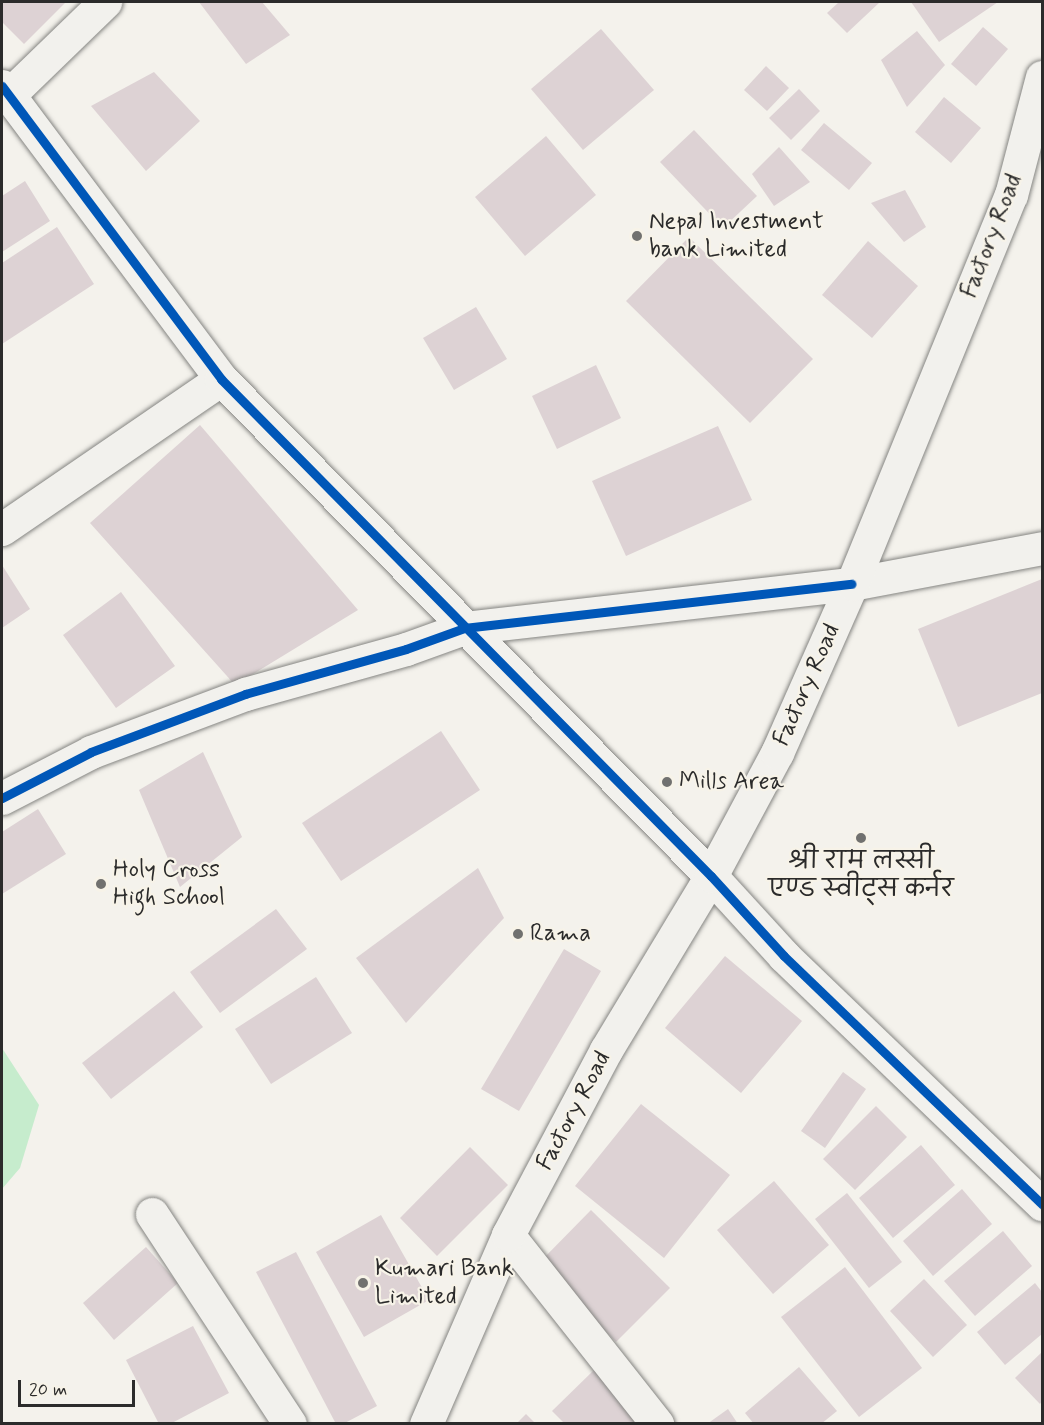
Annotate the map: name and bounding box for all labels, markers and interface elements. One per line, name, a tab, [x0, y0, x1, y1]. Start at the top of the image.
street label: Factory Road	[955, 171, 1029, 301]
place label: Nepal Investment bank Limited	[649, 208, 828, 264]
marker: Nepal Investment bank Limited	[630, 229, 644, 243]
street label: Factory Road	[768, 620, 846, 750]
place label: Mills Area	[679, 768, 784, 796]
marker: Mills Area	[660, 775, 674, 789]
marker: श्री राम लस्सी एण्ड स्वीट्स कर्नर	[854, 831, 868, 845]
place label: श्री राम लस्सी एण्ड स्वीट्स कर्नर	[768, 848, 954, 904]
place label: Holy Cross High School	[113, 856, 225, 912]
marker: Holy Cross High School	[94, 877, 108, 891]
place label: Rama	[530, 920, 591, 948]
marker: Rama	[511, 927, 525, 941]
street label: Factory Road	[531, 1047, 617, 1175]
place label: Kumari Bank Limited	[375, 1255, 514, 1311]
marker: Kumari Bank Limited	[356, 1276, 370, 1290]
scale bar	[21, 1368, 138, 1406]
text: 20 m	[29, 1378, 67, 1402]

